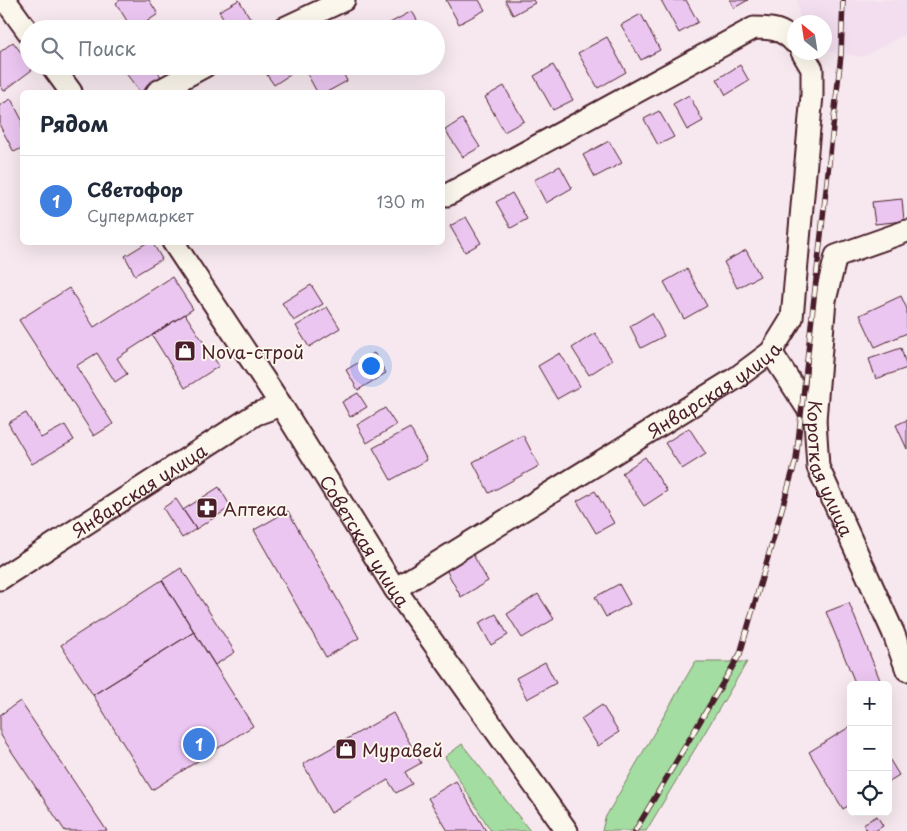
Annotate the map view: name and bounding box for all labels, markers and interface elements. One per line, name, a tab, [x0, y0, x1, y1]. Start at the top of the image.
north arrow	[787, 15, 832, 60]
search box	[20, 20, 445, 75]
icon: search	[38, 34, 66, 62]
text: Поиск	[78, 34, 136, 62]
text: Рядом	[40, 107, 108, 139]
text: Светофор	[87, 175, 183, 203]
text: 1	[52, 189, 60, 213]
text: 130 m	[377, 189, 425, 213]
text: Супермаркет	[87, 203, 194, 227]
street label: Январская улица	[641, 336, 788, 444]
place label: Nova-строй	[201, 338, 304, 365]
shop icon: Nova-строй	[173, 339, 197, 363]
your location	[358, 353, 384, 379]
street label: Короткая улица	[801, 399, 861, 541]
street label: Январская улица	[66, 436, 212, 543]
street label: Советская улица	[314, 469, 417, 613]
place label: Аптека	[223, 495, 288, 522]
pharmacy icon: Аптека	[195, 496, 219, 520]
map controls	[847, 681, 892, 816]
button: +	[847, 681, 892, 726]
pin: 1	[183, 725, 215, 763]
button: −	[847, 726, 892, 771]
place label: Муравей	[362, 736, 443, 763]
shop icon: Муравей	[334, 737, 358, 761]
button: locate	[847, 771, 892, 816]

